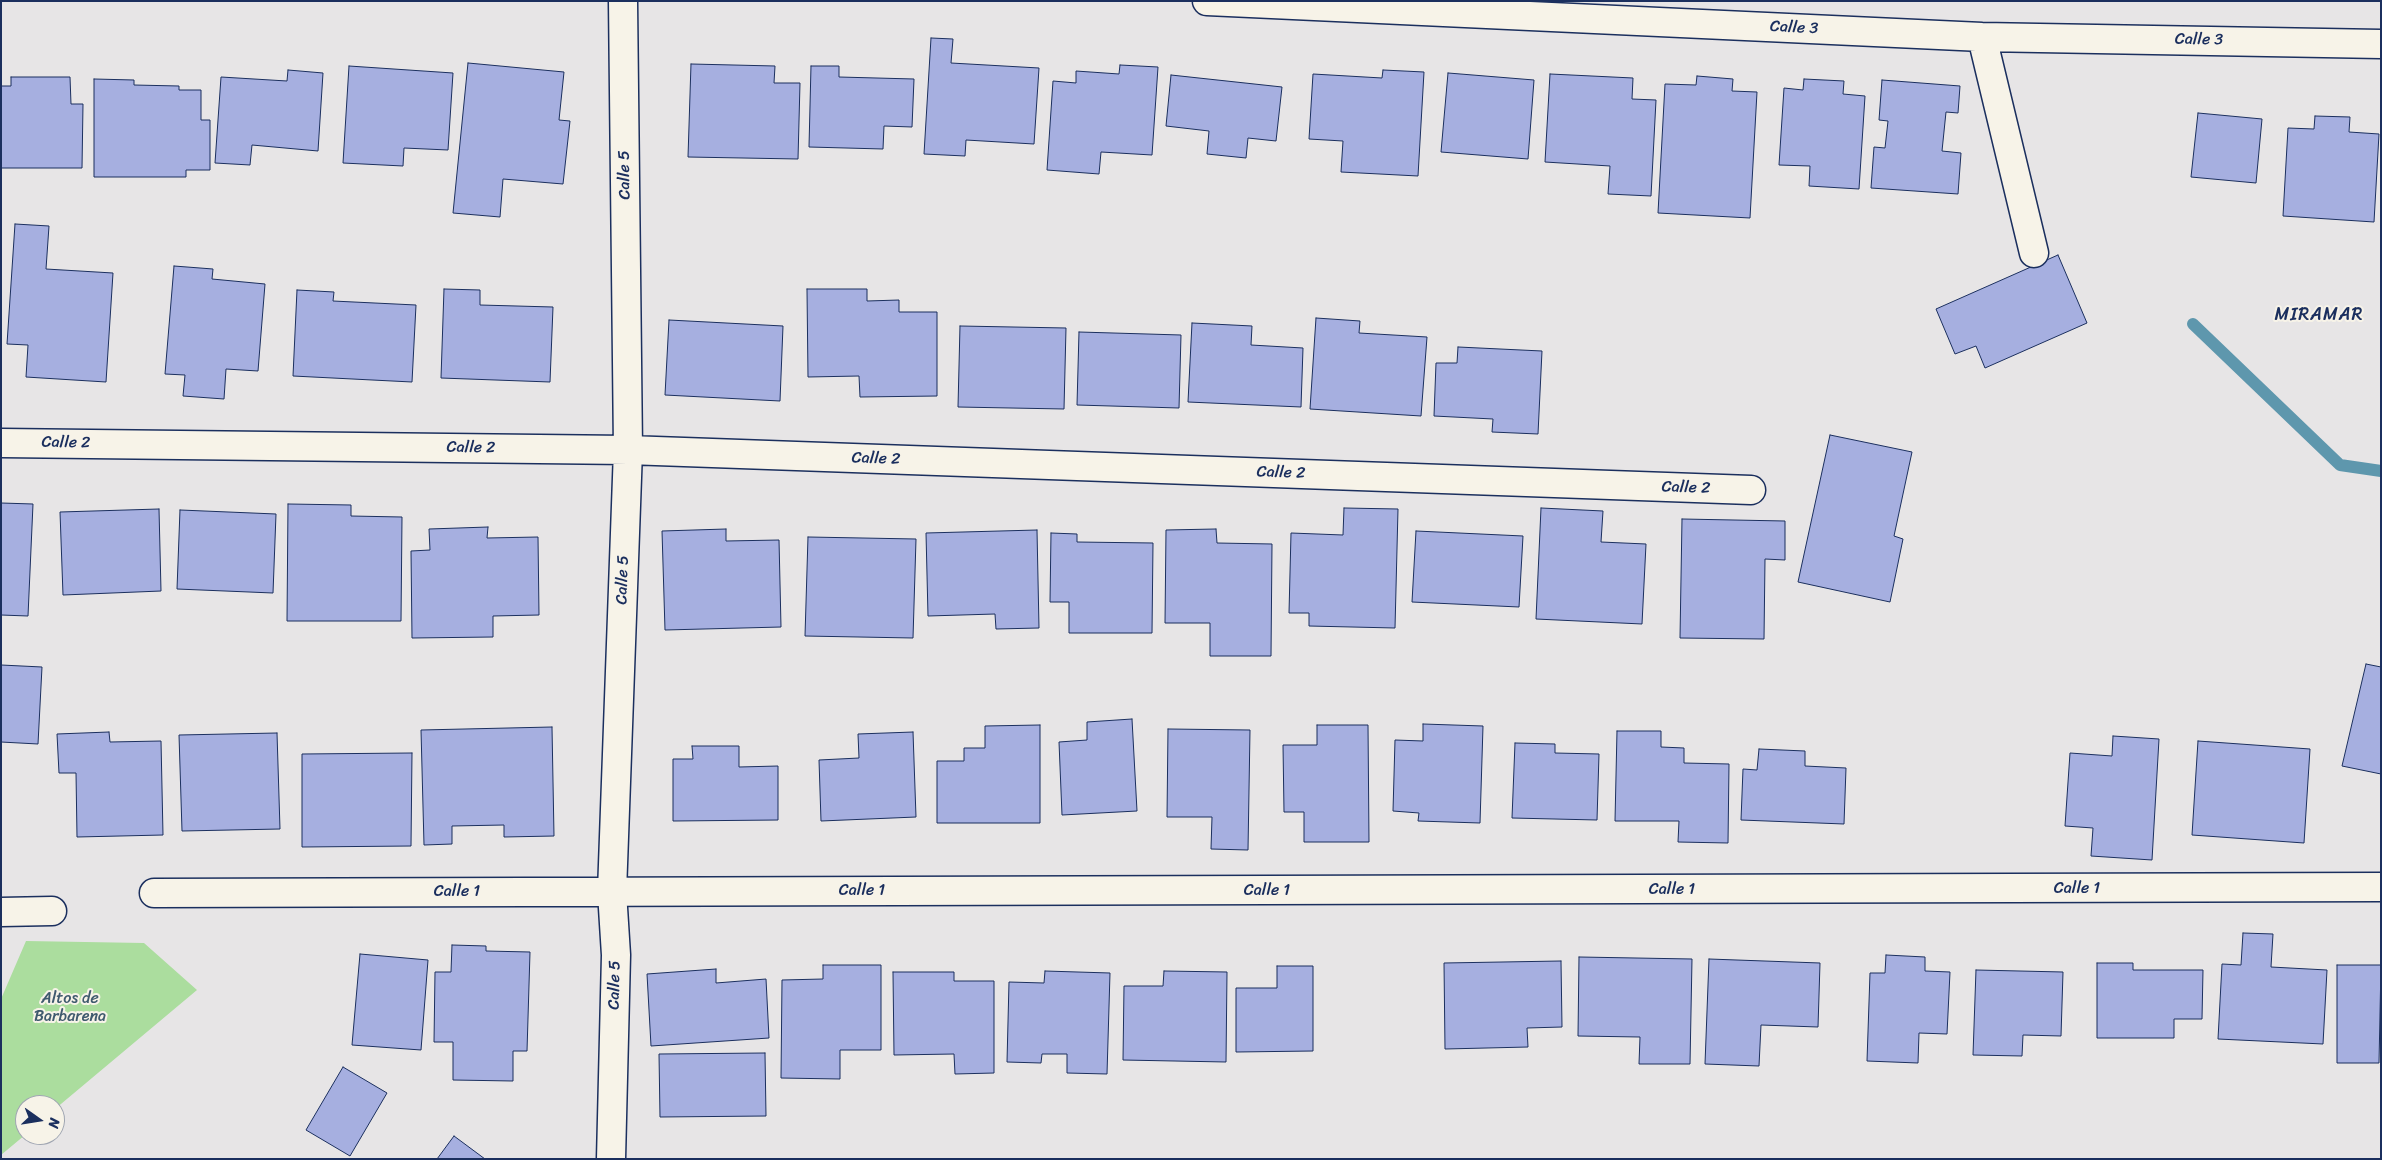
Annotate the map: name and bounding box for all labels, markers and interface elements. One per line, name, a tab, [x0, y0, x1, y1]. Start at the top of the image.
street label: Calle 3	[1769, 17, 1819, 39]
street label: Calle 3	[2175, 30, 2223, 50]
street label: Calle 5	[615, 150, 635, 200]
district label: MIRAMAR	[2274, 304, 2364, 326]
street label: Calle 2	[41, 433, 91, 453]
street label: Calle 2	[446, 438, 496, 458]
street label: Calle 2	[851, 449, 901, 469]
street label: Calle 2	[1256, 463, 1306, 483]
street label: Calle 2	[1661, 478, 1711, 498]
street label: Calle 5	[613, 555, 633, 605]
street label: Calle 1	[2054, 879, 2100, 899]
street label: Calle 1	[1649, 880, 1695, 900]
street label: Calle 1	[839, 881, 885, 901]
street label: Calle 1	[1244, 881, 1290, 901]
street label: Calle 1	[434, 882, 480, 902]
street label: Calle 5	[605, 960, 625, 1010]
park label: Altos de Barbarena	[34, 989, 106, 1027]
north arrow	[15, 1095, 65, 1145]
text: N	[41, 1116, 67, 1131]

